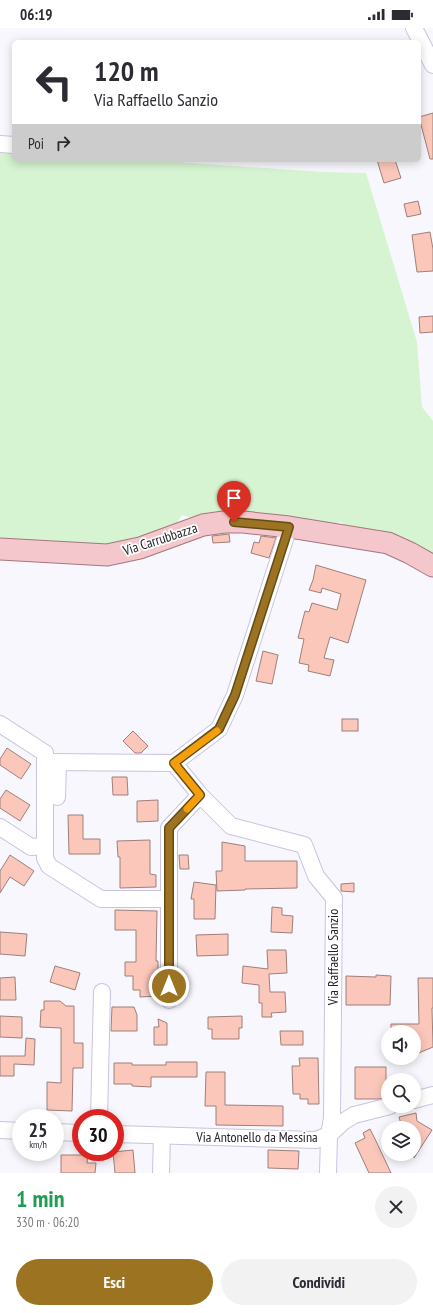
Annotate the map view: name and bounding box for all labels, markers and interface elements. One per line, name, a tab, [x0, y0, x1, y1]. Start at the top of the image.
text: 06:19	[20, 5, 52, 24]
text: 120 m	[94, 52, 158, 89]
icon: left	[28, 56, 80, 108]
text: Via Raffaello Sanzio	[94, 88, 218, 111]
icon: right	[52, 132, 74, 154]
text: Poi	[28, 134, 44, 153]
pin	[217, 481, 251, 522]
icon: arrive	[223, 487, 245, 509]
street label: Via Carrubbazza	[120, 519, 199, 560]
street label: Via Raffaello Sanzio	[324, 909, 342, 1006]
position arrow	[148, 965, 190, 1007]
map controls	[381, 1025, 421, 1161]
button: sound	[381, 1025, 421, 1065]
button: search	[381, 1073, 421, 1113]
speed limit sign: 30	[72, 1109, 124, 1161]
text: 25	[28, 1117, 48, 1143]
button: layers	[381, 1121, 421, 1161]
street label: Via Antonello da Messina	[195, 1128, 318, 1146]
text: km/h	[29, 1138, 47, 1151]
text: 1 min	[16, 1183, 64, 1214]
button: close	[375, 1186, 417, 1228]
text: 330 m · 06:20	[16, 1214, 79, 1231]
button: Esci	[16, 1259, 213, 1305]
button: Condividi	[221, 1259, 417, 1305]

